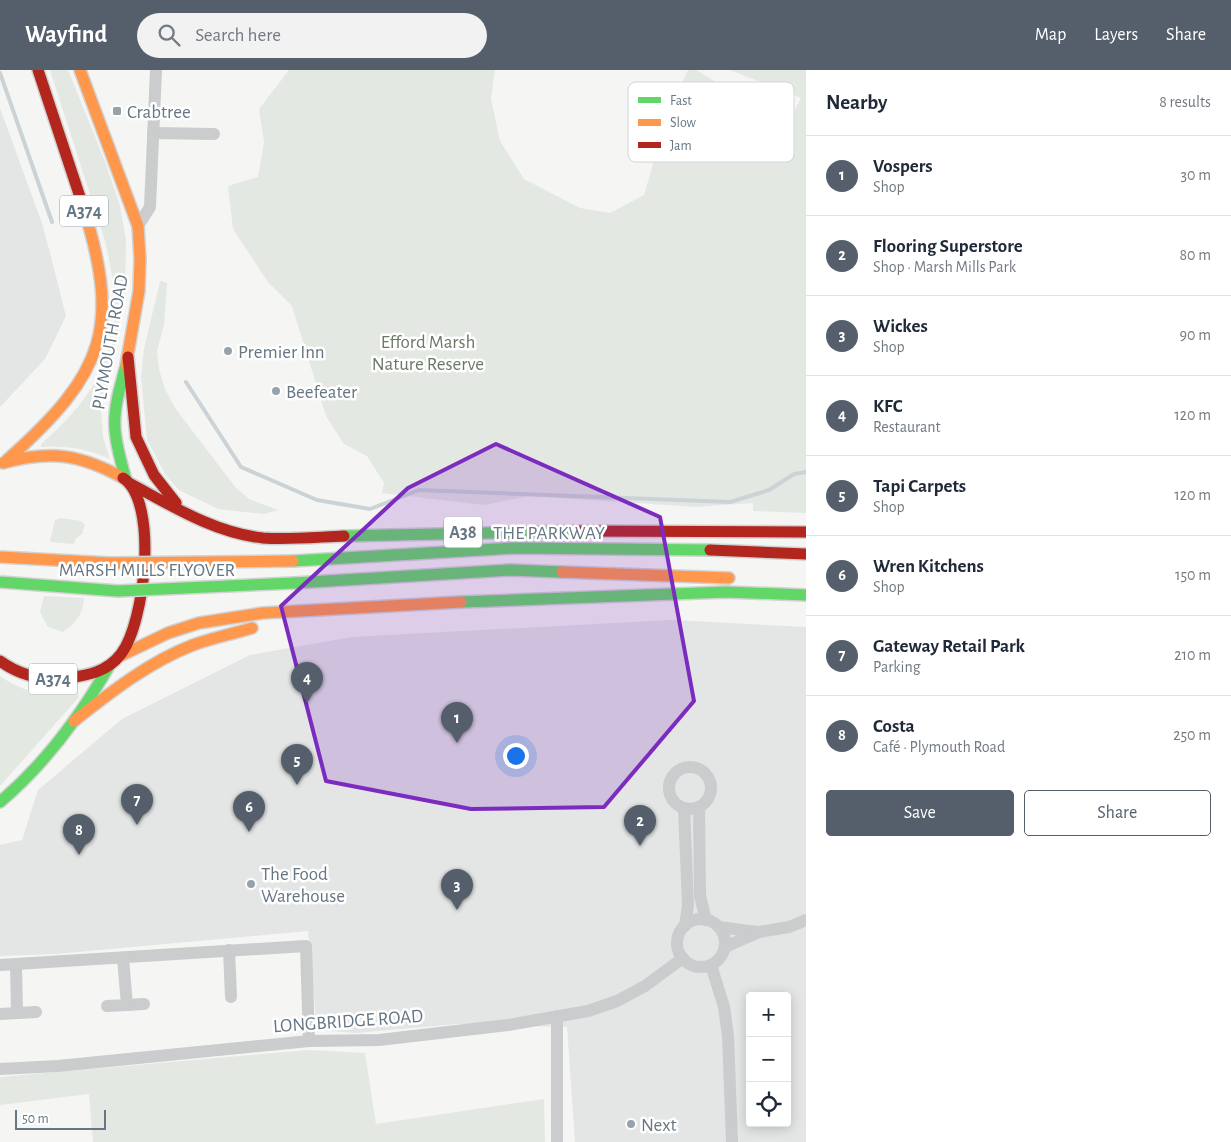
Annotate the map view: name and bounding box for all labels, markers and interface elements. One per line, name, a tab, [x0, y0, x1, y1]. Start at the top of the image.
search box	[137, 13, 487, 58]
icon: search	[155, 21, 183, 49]
text: Wayfind	[25, 23, 107, 47]
text: Search here	[195, 26, 281, 45]
text: Map	[1035, 26, 1066, 44]
text: Layers	[1094, 26, 1138, 44]
text: Share	[1166, 26, 1206, 44]
legend	[628, 82, 794, 162]
text: Nearby	[826, 92, 887, 113]
text: Fast	[670, 94, 692, 108]
text: 8 results	[1159, 94, 1211, 110]
place label: Crabtree	[127, 103, 191, 122]
marker: Crabtree	[111, 105, 123, 117]
text: Slow	[670, 116, 697, 130]
text: Jam	[670, 139, 692, 153]
text: Vospers	[873, 157, 933, 176]
text: 1	[839, 167, 845, 183]
text: 30 m	[1181, 167, 1211, 183]
text: Shop	[873, 179, 905, 195]
road number: A374	[60, 195, 108, 226]
text: Flooring Superstore	[873, 237, 1023, 256]
text: 2	[838, 247, 846, 263]
text: 80 m	[1180, 247, 1211, 263]
text: Shop · Marsh Mills Park	[873, 259, 1016, 275]
street label: PLYMOUTH ROAD	[89, 273, 132, 411]
text: Wickes	[873, 317, 928, 336]
text: 3	[839, 327, 845, 343]
text: 90 m	[1180, 327, 1211, 343]
park label: Efford Marsh Nature Reserve	[372, 333, 484, 374]
text: Shop	[873, 339, 905, 355]
place label: Premier Inn	[238, 343, 325, 362]
marker: Premier Inn	[222, 345, 234, 357]
place label: Beefeater	[286, 383, 357, 402]
marker: Beefeater	[270, 385, 282, 397]
text: KFC	[873, 397, 903, 416]
text: 4	[838, 407, 846, 423]
text: 120 m	[1174, 407, 1211, 423]
text: Restaurant	[873, 419, 941, 435]
text: Tapi Carpets	[873, 477, 966, 496]
text: 5	[839, 487, 845, 503]
text: 120 m	[1174, 487, 1211, 503]
text: Shop	[873, 499, 905, 515]
road number: A38	[444, 517, 482, 548]
street label: THE PARKWAY	[493, 524, 605, 543]
text: Wren Kitchens	[873, 557, 984, 576]
street label: MARSH MILLS FLYOVER	[59, 561, 235, 580]
text: 6	[838, 567, 846, 583]
text: 150 m	[1175, 567, 1211, 583]
text: Shop	[873, 579, 905, 595]
text: Gateway Retail Park	[873, 637, 1025, 656]
text: 7	[839, 647, 845, 663]
text: 210 m	[1174, 647, 1211, 663]
text: Parking	[873, 659, 921, 675]
pin: 4	[291, 662, 323, 703]
road number: A374	[29, 664, 77, 694]
pin: 1	[441, 702, 473, 743]
text: Costa	[873, 717, 915, 736]
text: 8	[838, 727, 846, 743]
text: 250 m	[1173, 727, 1211, 743]
text: Café · Plymouth Road	[873, 739, 1005, 755]
your location	[503, 743, 529, 769]
pin: 5	[281, 744, 313, 785]
pin: 7	[121, 784, 153, 825]
button: Save	[826, 790, 1014, 836]
button: Share	[1024, 790, 1211, 836]
pin: 6	[233, 791, 265, 832]
pin: 2	[624, 805, 656, 846]
pin: 8	[63, 814, 95, 855]
place label: The Food Warehouse	[261, 865, 345, 906]
pin: 3	[441, 869, 473, 910]
marker: The Food Warehouse	[245, 878, 257, 890]
map controls	[746, 992, 791, 1127]
button: +	[746, 992, 791, 1037]
street label: LONGBRIDGE ROAD	[272, 1007, 424, 1036]
button: −	[746, 1037, 791, 1082]
button: locate	[746, 1082, 791, 1127]
scale bar	[15, 1107, 106, 1130]
text: 50 m	[22, 1112, 49, 1126]
place label: Next	[641, 1116, 677, 1135]
marker: Next	[625, 1118, 637, 1130]

